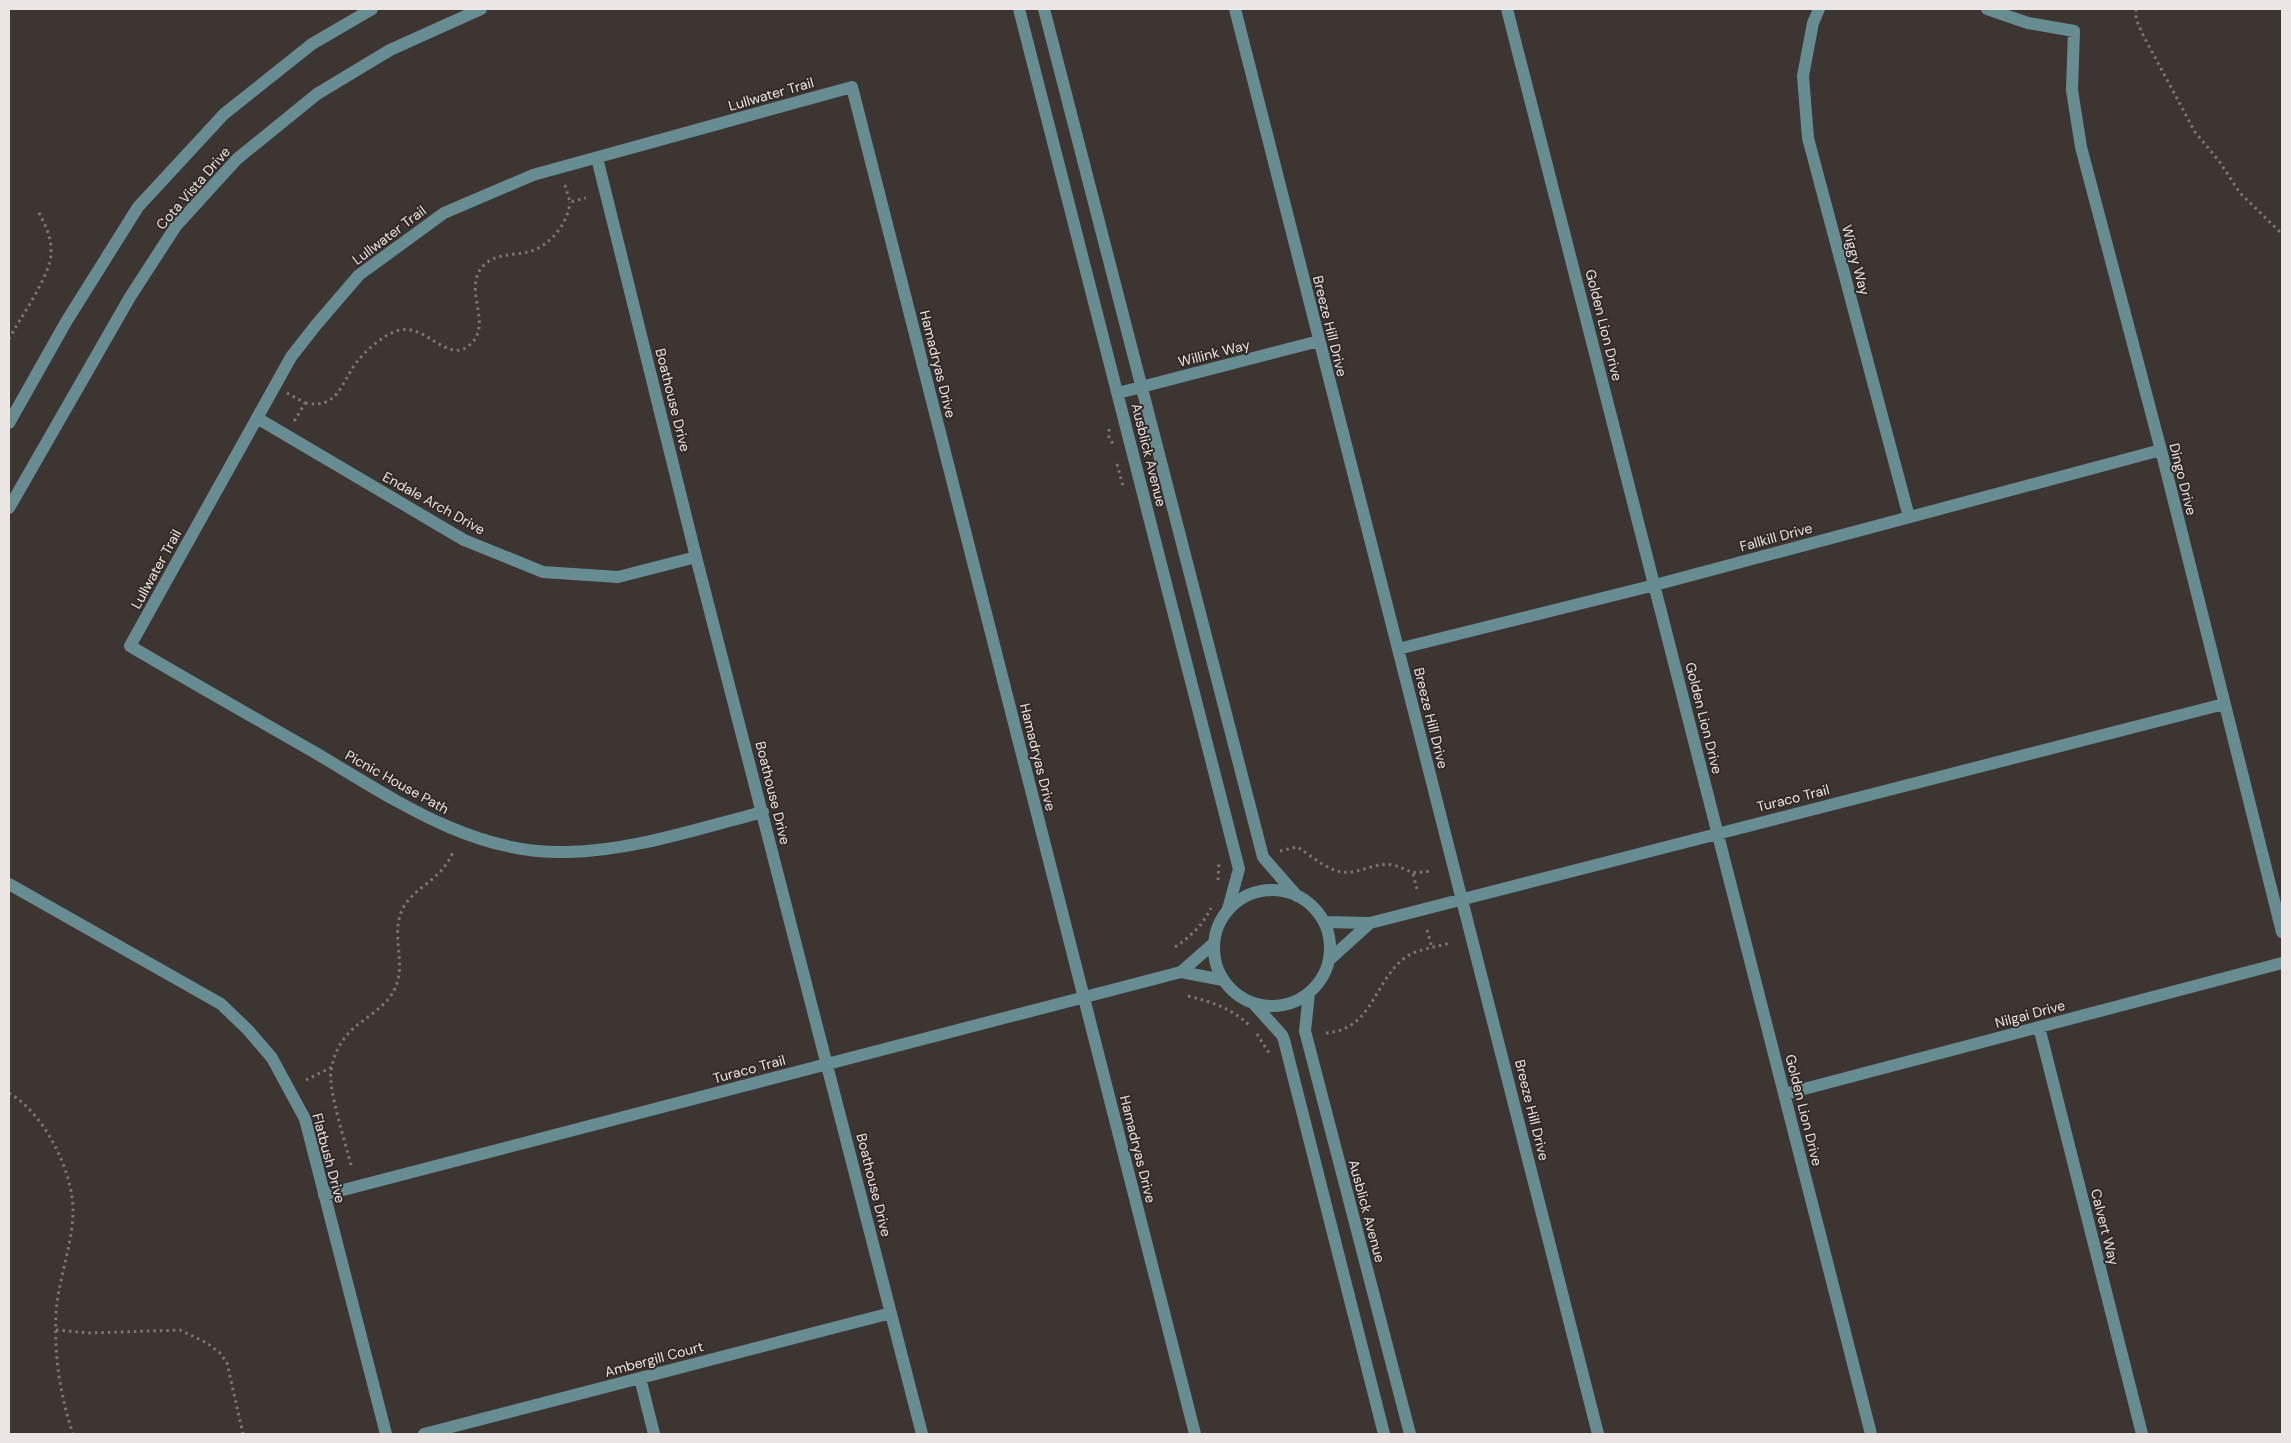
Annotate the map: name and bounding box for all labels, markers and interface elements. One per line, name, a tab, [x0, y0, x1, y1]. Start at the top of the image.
street label: Lullwater Trail	[726, 73, 816, 115]
street label: Cota Vista Drive	[152, 143, 234, 233]
street label: Lullwater Trail	[348, 201, 430, 269]
street label: Wiggy Way	[1838, 223, 1874, 297]
street label: Golden Lion Drive	[1581, 267, 1627, 383]
street label: Breeze Hill Drive	[1309, 274, 1351, 378]
street label: Hamadryas Drive	[916, 308, 960, 420]
street label: Willink Way	[1176, 335, 1252, 371]
street label: Boathouse Drive	[651, 346, 695, 454]
street label: Ausblick Avenue	[1127, 401, 1171, 509]
street label: Dingo Drive	[2165, 441, 2201, 517]
street label: Endale Arch Drive	[380, 467, 488, 539]
street label: Fallkill Drive	[1738, 519, 1814, 555]
street label: Lullwater Trail	[127, 526, 185, 612]
street label: Golden Lion Drive	[1681, 660, 1727, 776]
street label: Breeze Hill Drive	[1410, 666, 1452, 770]
street label: Hamadryas Drive	[1016, 701, 1060, 813]
street label: Boathouse Drive	[751, 739, 795, 847]
street label: Picnic House Path	[342, 746, 452, 818]
street label: Turaco Trail	[1755, 780, 1831, 816]
street label: Nilgai Drive	[1993, 996, 2067, 1032]
street label: Turaco Trail	[711, 1051, 787, 1087]
street label: Golden Lion Drive	[1781, 1052, 1827, 1168]
street label: Breeze Hill Drive	[1511, 1058, 1553, 1162]
street label: Hamadryas Drive	[1116, 1093, 1160, 1205]
street label: Flatbush Drive	[308, 1111, 350, 1205]
street label: Boathouse Drive	[852, 1131, 896, 1239]
street label: Ausblick Avenue	[1345, 1158, 1389, 1264]
street label: Calvert Way	[2087, 1187, 2123, 1267]
street label: Ambergill Court	[603, 1337, 705, 1381]

